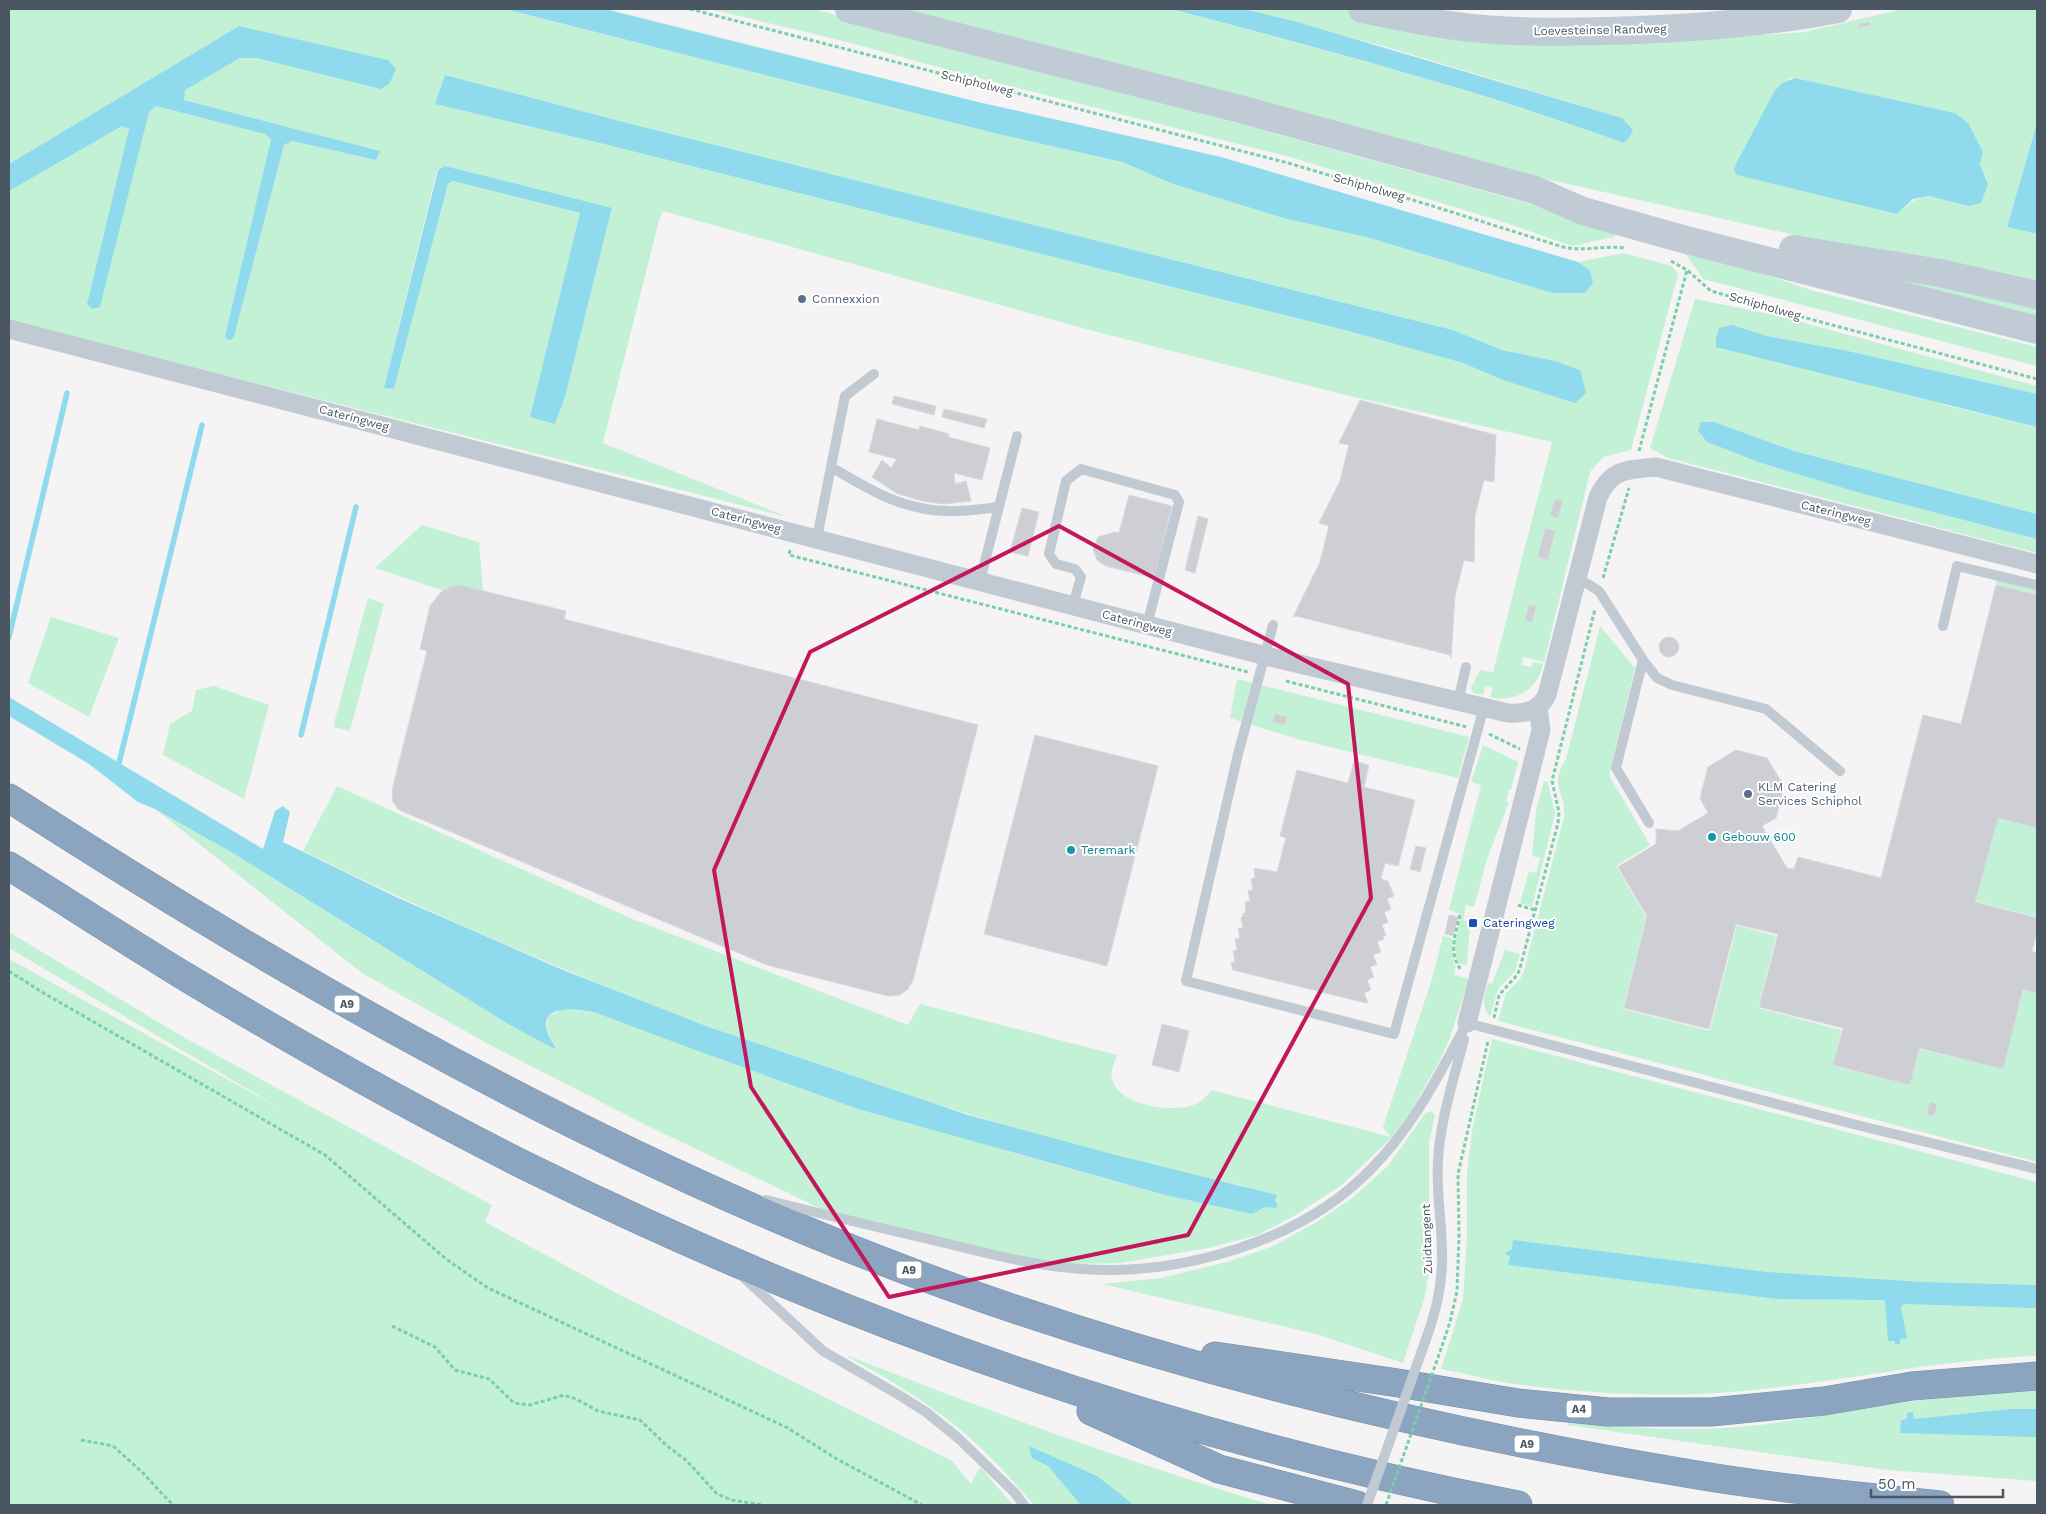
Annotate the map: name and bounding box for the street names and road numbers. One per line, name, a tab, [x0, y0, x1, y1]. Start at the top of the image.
street label: Loevesteinse Randweg	[1533, 22, 1667, 38]
street label: Schipholweg	[939, 67, 1015, 99]
street label: Schipholweg	[1332, 170, 1407, 204]
street label: Schipholweg	[1728, 289, 1803, 323]
street label: Cateringweg	[318, 402, 391, 434]
street label: Cateringweg	[1800, 498, 1873, 529]
street label: Cateringweg	[710, 504, 783, 536]
street label: Cateringweg	[1101, 607, 1174, 639]
road number: A9	[334, 996, 360, 1012]
street label: Zuidtangent	[1419, 1204, 1435, 1274]
road number: A9	[896, 1262, 922, 1278]
road number: A4	[1566, 1400, 1592, 1418]
road number: A9	[1514, 1436, 1540, 1452]

